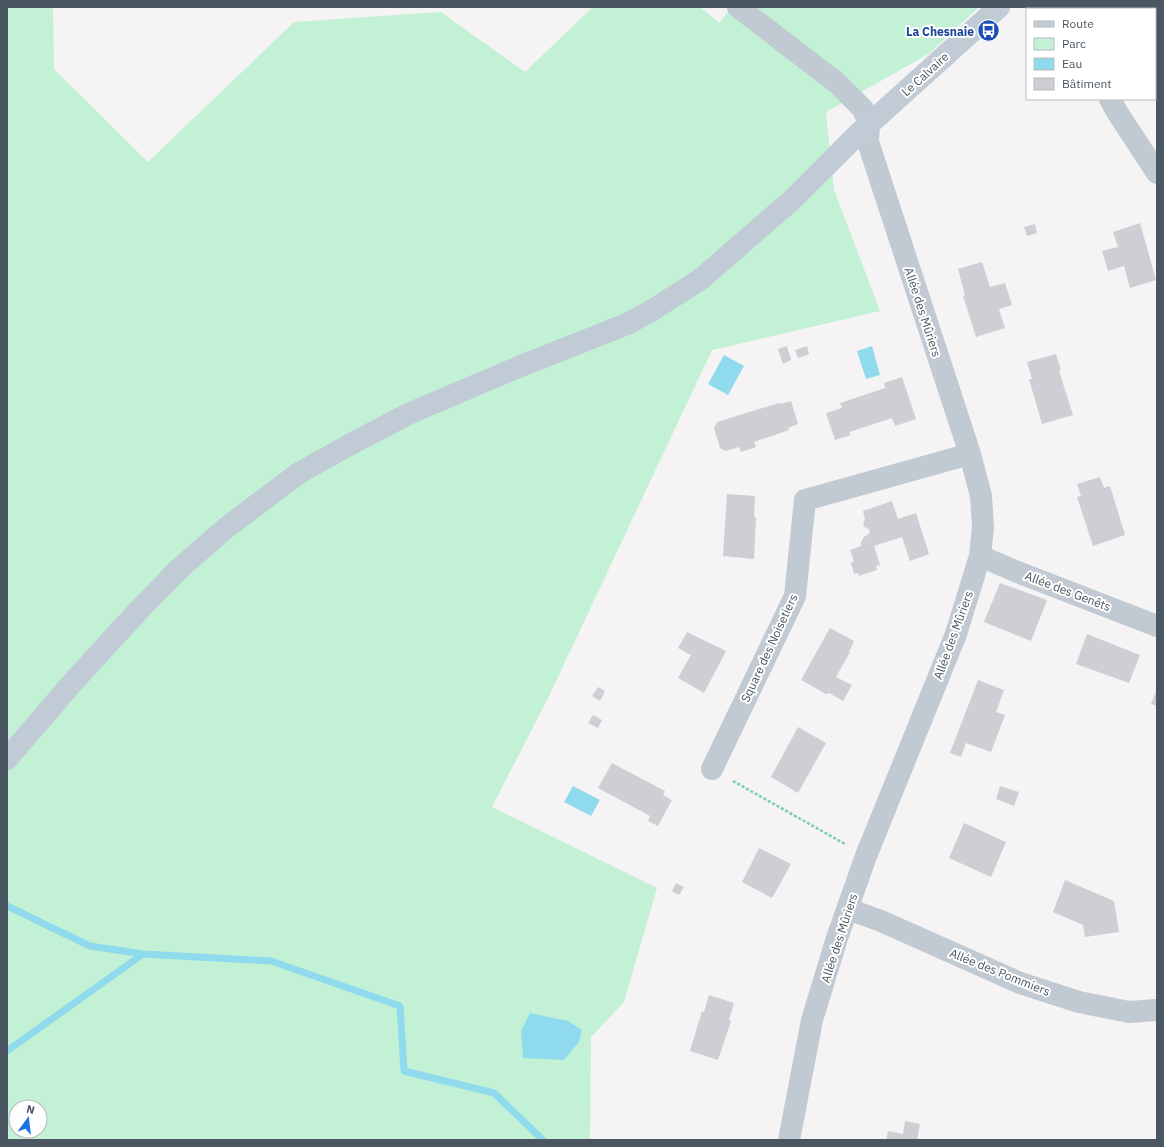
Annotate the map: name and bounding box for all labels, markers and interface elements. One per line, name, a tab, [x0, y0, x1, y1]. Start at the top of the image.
legend	[1026, 8, 1156, 100]
text: Route	[1062, 16, 1094, 31]
bus stop icon: La Chesnaie	[976, 18, 1002, 44]
place label: La Chesnaie	[906, 24, 974, 39]
text: Parc	[1062, 36, 1086, 51]
street label: Le Calvaire	[898, 49, 952, 99]
text: Eau	[1062, 56, 1082, 71]
text: Bâtiment	[1062, 76, 1112, 91]
street label: Allée des Mûriers	[901, 265, 945, 359]
street label: Allée des Genêts	[1023, 568, 1113, 614]
street label: Allée des Mûriers	[930, 589, 976, 681]
street label: Square des Noisetiers	[737, 591, 801, 705]
street label: Allée des Mûriers	[817, 891, 861, 985]
street label: Allée des Pommiers	[948, 945, 1053, 999]
north arrow	[8, 1099, 48, 1139]
text: N	[25, 1102, 36, 1117]

